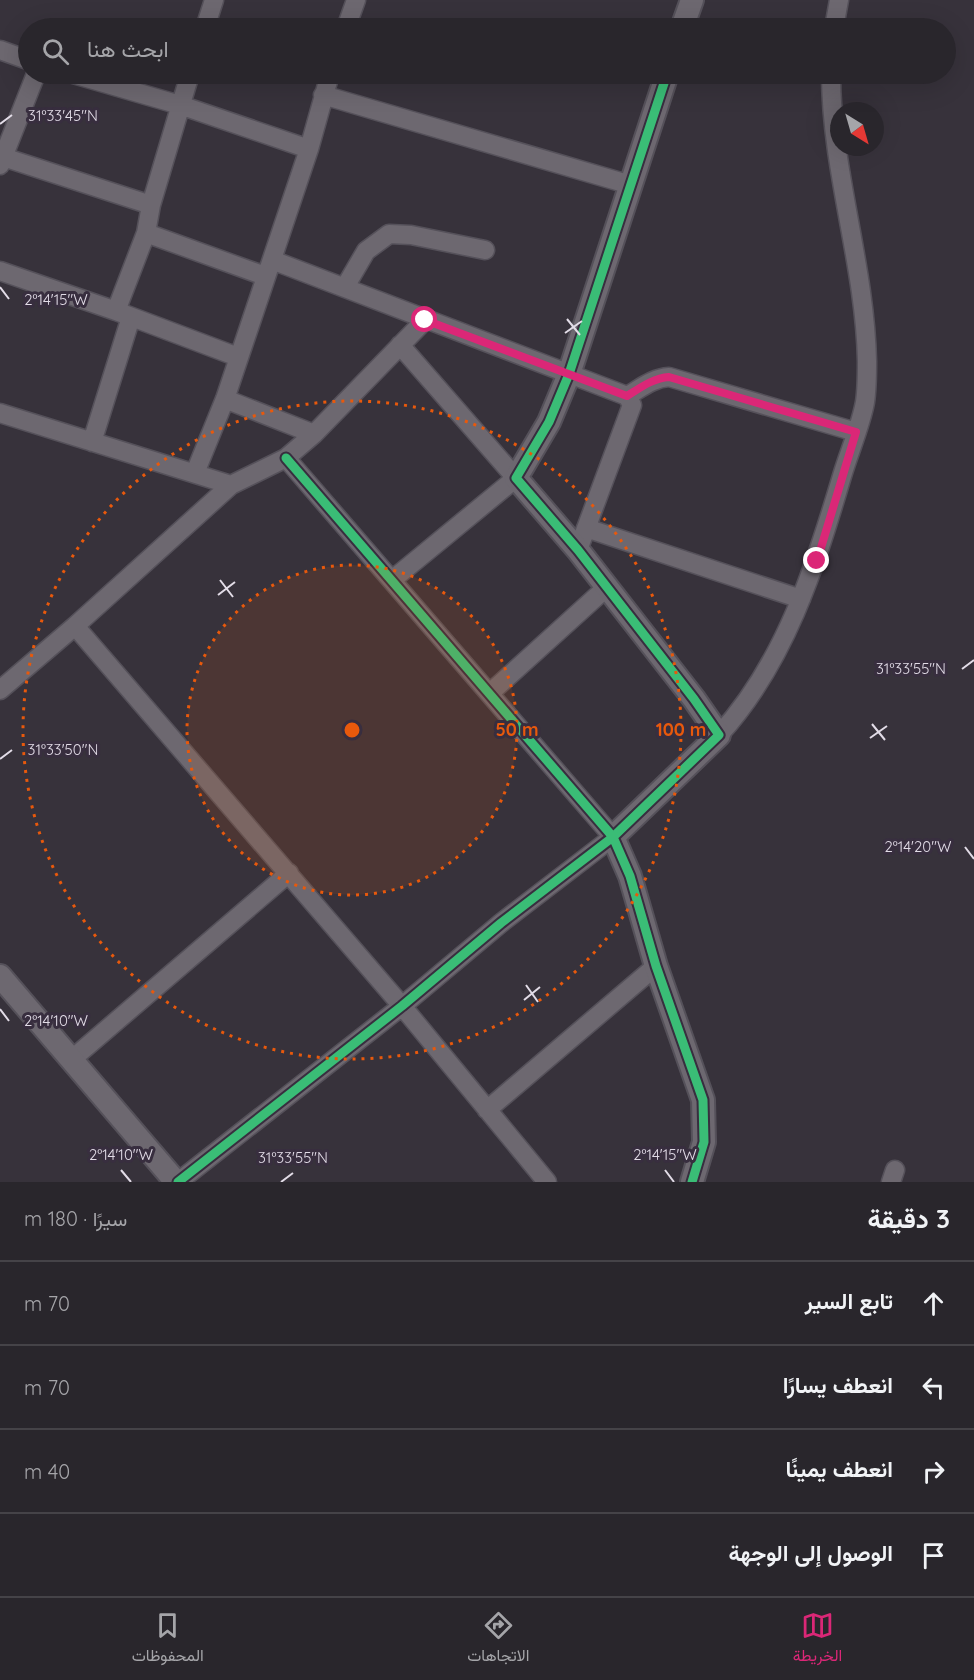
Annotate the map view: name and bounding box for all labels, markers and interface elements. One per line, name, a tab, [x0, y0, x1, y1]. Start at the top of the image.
search box	[18, 18, 956, 84]
icon: search	[39, 35, 72, 68]
text: ابحث هنا	[87, 35, 169, 63]
north arrow	[830, 102, 884, 156]
text: 31°33'45"N	[28, 106, 98, 125]
text: 2°14'15"W	[24, 290, 88, 309]
route start	[411, 306, 437, 332]
route end	[803, 547, 829, 573]
text: 31°33'55"N	[876, 659, 946, 678]
text: 50 m	[495, 718, 539, 741]
text: 100 m	[656, 718, 706, 741]
centre of rings	[342, 720, 362, 740]
text: 31°33'50"N	[28, 740, 98, 759]
text: 2°14'20"W	[885, 837, 952, 856]
text: 2°14'10"W	[24, 1011, 89, 1030]
text: 2°14'10"W	[89, 1145, 154, 1164]
text: 2°14'15"W	[633, 1145, 697, 1164]
text: 31°33'55"N	[258, 1148, 328, 1167]
text: 3 دقيقة	[867, 1202, 950, 1235]
text: سيرًا · 180 m	[24, 1206, 127, 1231]
text: تابع السير	[805, 1287, 893, 1315]
icon: ahead	[917, 1287, 950, 1320]
text: 70 m	[24, 1291, 70, 1316]
text: انعطف يسارًا	[783, 1371, 893, 1399]
icon: left	[917, 1371, 950, 1404]
text: 70 m	[24, 1375, 70, 1400]
text: انعطف يمينًا	[785, 1455, 893, 1483]
icon: right	[917, 1455, 950, 1488]
text: 40 m	[24, 1459, 70, 1484]
text: الوصول إلى الوجهة	[729, 1539, 893, 1567]
icon: arrive	[917, 1539, 950, 1572]
tab: المحفوظات	[132, 1609, 204, 1670]
tab: الاتجاهات	[467, 1609, 529, 1670]
tab: الخريطة	[793, 1609, 842, 1670]

